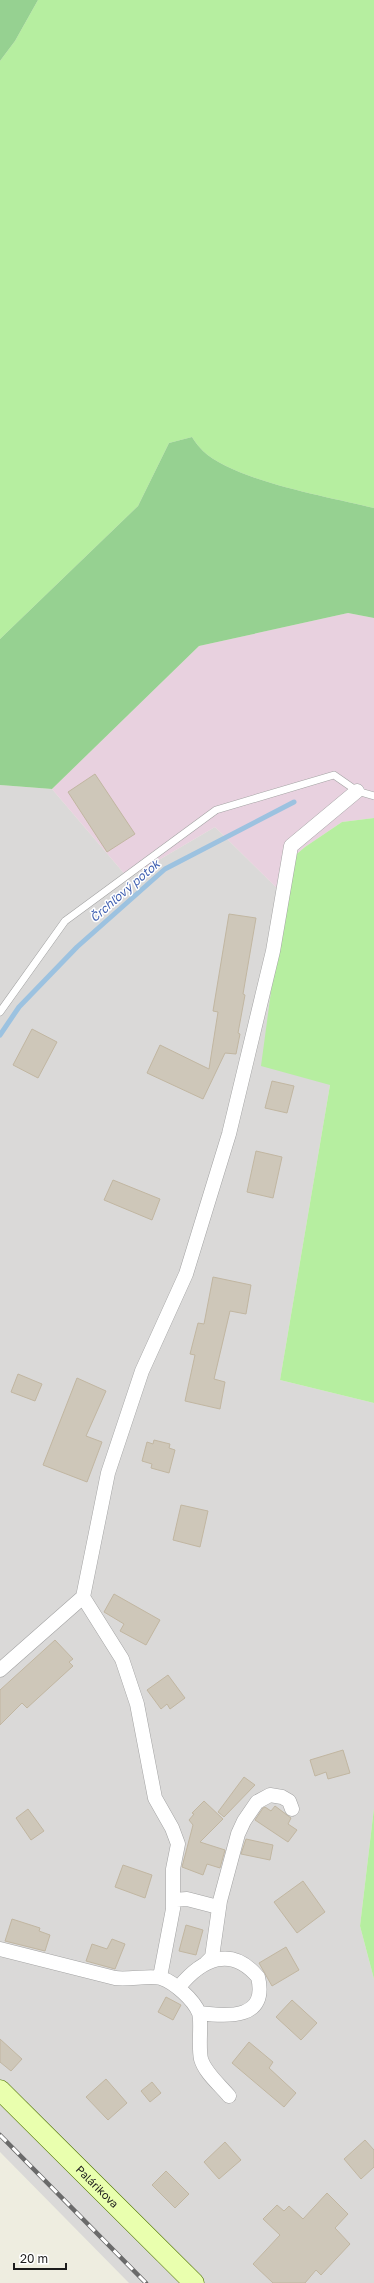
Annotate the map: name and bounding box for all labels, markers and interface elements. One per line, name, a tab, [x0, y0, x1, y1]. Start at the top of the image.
water label: Črchľový potok	[87, 855, 164, 925]
street label: Palárikova	[73, 2162, 121, 2210]
scale bar	[14, 2245, 66, 2271]
text: 20 m	[20, 2251, 48, 2266]

